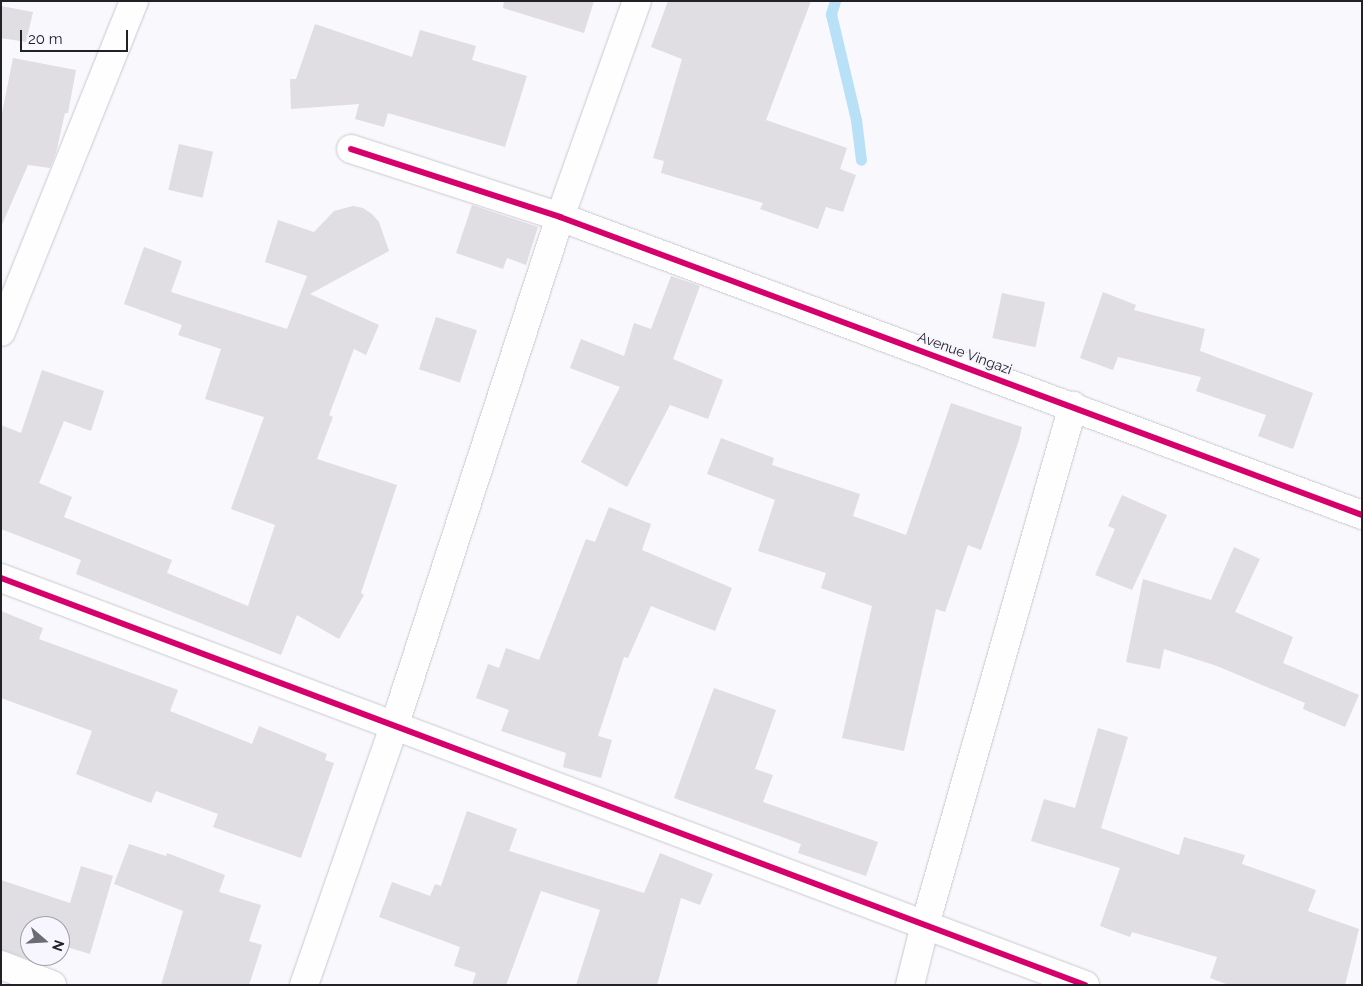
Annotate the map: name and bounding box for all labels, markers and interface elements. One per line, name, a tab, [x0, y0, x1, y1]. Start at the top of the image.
scale bar	[22, 20, 130, 52]
text: 20 m	[28, 30, 63, 48]
street label: Avenue Vingazi	[915, 328, 1015, 378]
north arrow	[20, 916, 70, 966]
text: N	[49, 938, 68, 953]

